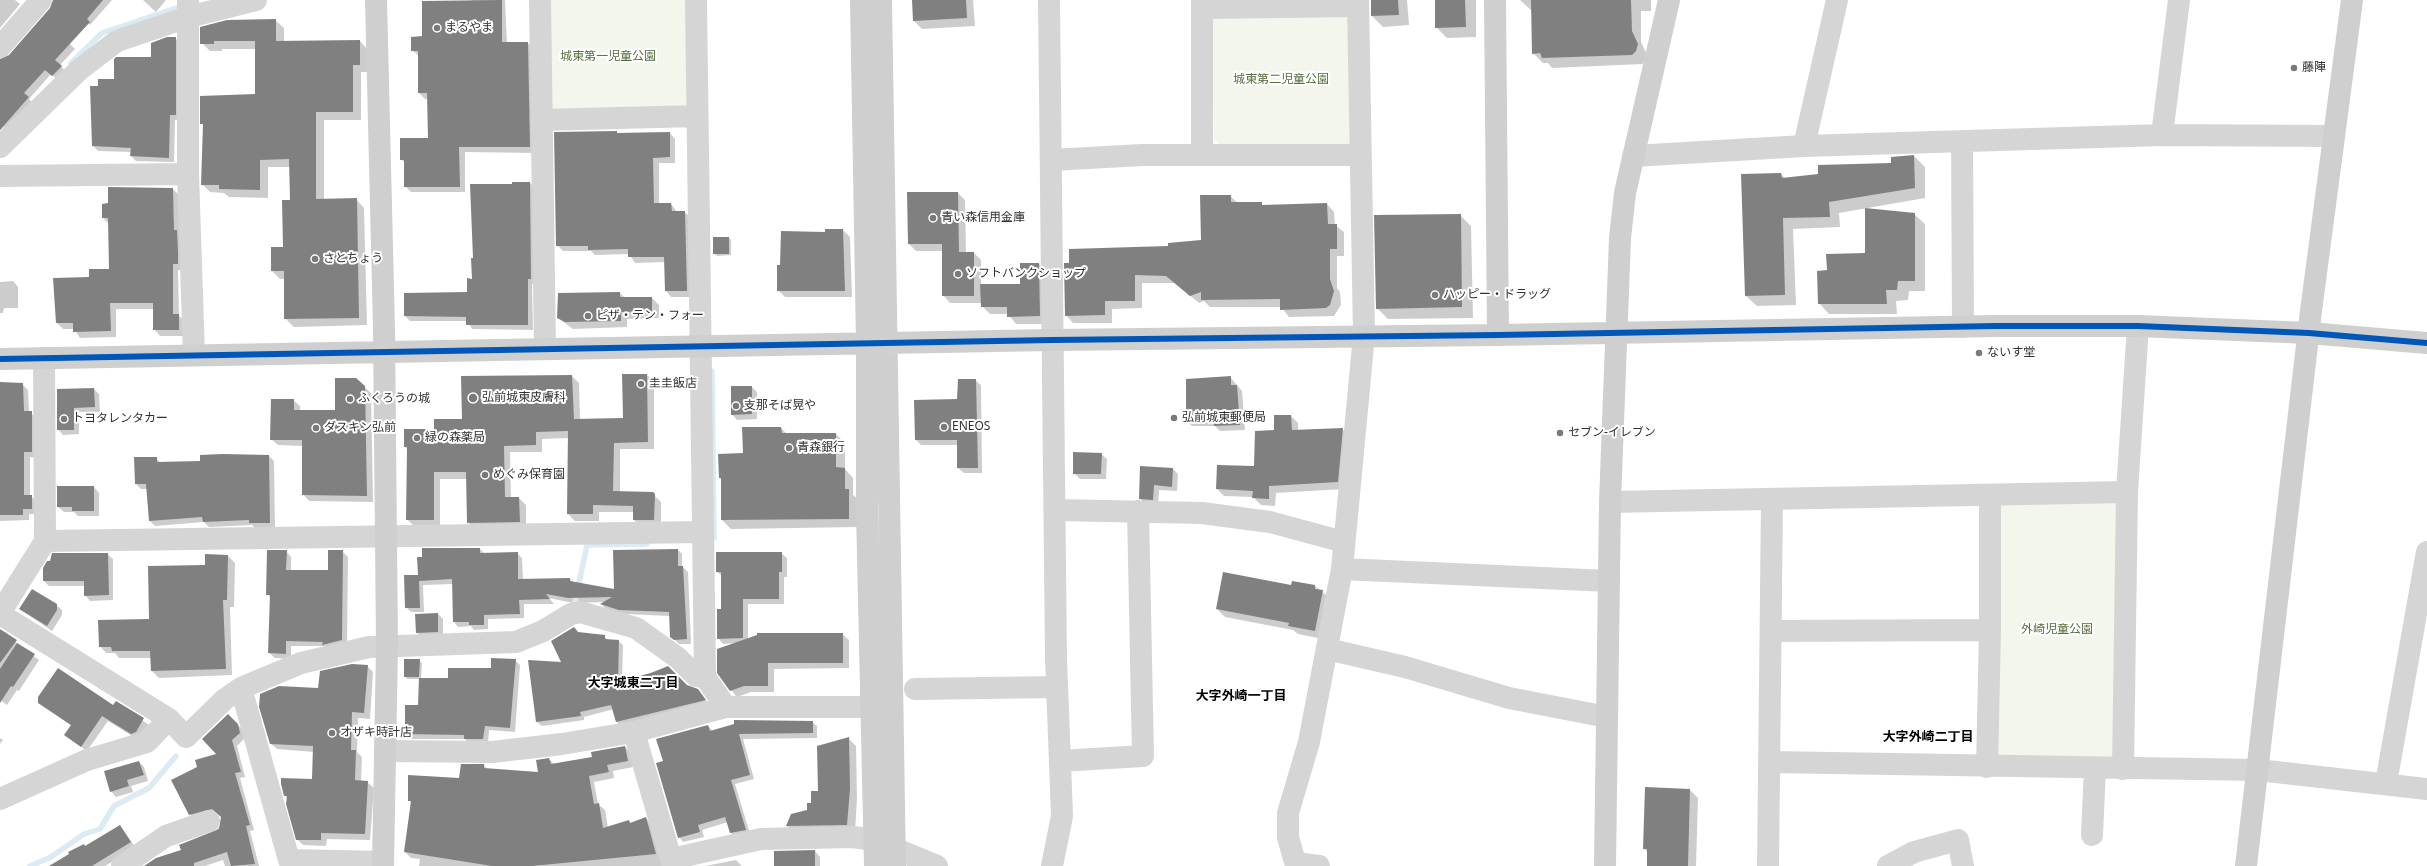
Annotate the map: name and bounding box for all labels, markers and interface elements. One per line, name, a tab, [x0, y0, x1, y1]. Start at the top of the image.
place label: まるやま	[445, 21, 493, 35]
marker: まるやま	[432, 23, 442, 33]
park label: 城東第一児童公園	[560, 50, 656, 64]
place label: 藤陣	[2302, 61, 2326, 75]
marker: 藤陣	[2289, 63, 2299, 73]
park label: 城東第二児童公園	[1233, 73, 1329, 87]
place label: 青い森信用金庫	[941, 211, 1025, 225]
marker: 青い森信用金庫	[928, 213, 938, 223]
place label: さとちょう	[323, 252, 383, 266]
marker: さとちょう	[310, 254, 320, 264]
place label: ソフトバンクショップ	[966, 267, 1086, 281]
marker: ソフトバンクショップ	[953, 269, 963, 279]
place label: ハッピー・ドラッグ	[1443, 288, 1551, 302]
marker: ハッピー・ドラッグ	[1430, 290, 1440, 300]
place label: ピザ・テン・フォー	[596, 309, 704, 323]
marker: ピザ・テン・フォー	[583, 311, 593, 321]
place label: ないす堂	[1987, 346, 2035, 360]
marker: ないす堂	[1974, 348, 1984, 358]
place label: 圭圭飯店	[649, 377, 697, 391]
marker: 圭圭飯店	[636, 379, 646, 389]
place label: 弘前城東皮膚科	[482, 391, 566, 405]
place label: ふくろうの城	[358, 392, 430, 406]
marker: 弘前城東皮膚科	[467, 392, 479, 404]
marker: ふくろうの城	[345, 394, 355, 404]
place label: 支那そば晃や	[744, 399, 816, 413]
marker: 支那そば晃や	[731, 401, 741, 411]
place label: 弘前城東郵便局	[1182, 411, 1266, 425]
place label: トヨタレンタカー	[72, 412, 168, 426]
marker: 弘前城東郵便局	[1169, 413, 1179, 423]
marker: トヨタレンタカー	[59, 414, 69, 424]
place label: ENEOS	[952, 420, 990, 434]
place label: ダスキン弘前	[324, 421, 396, 435]
marker: ENEOS	[939, 422, 949, 432]
marker: ダスキン弘前	[311, 423, 321, 433]
place label: セブン-イレブン	[1568, 426, 1656, 440]
marker: セブン-イレブン	[1555, 428, 1565, 438]
place label: 緑の森薬局	[425, 431, 485, 445]
marker: 緑の森薬局	[412, 433, 422, 443]
place label: 青森銀行	[797, 441, 845, 455]
marker: 青森銀行	[784, 443, 794, 453]
place label: めぐみ保育園	[493, 468, 565, 482]
marker: めぐみ保育園	[480, 470, 490, 480]
park label: 外崎児童公園	[2021, 623, 2093, 637]
district label: 大字城東二丁目	[588, 675, 678, 691]
district label: 大字外崎一丁目	[1196, 688, 1286, 704]
place label: オザキ時計店	[340, 726, 412, 740]
marker: オザキ時計店	[327, 728, 337, 738]
district label: 大字外崎二丁目	[1883, 729, 1973, 745]

